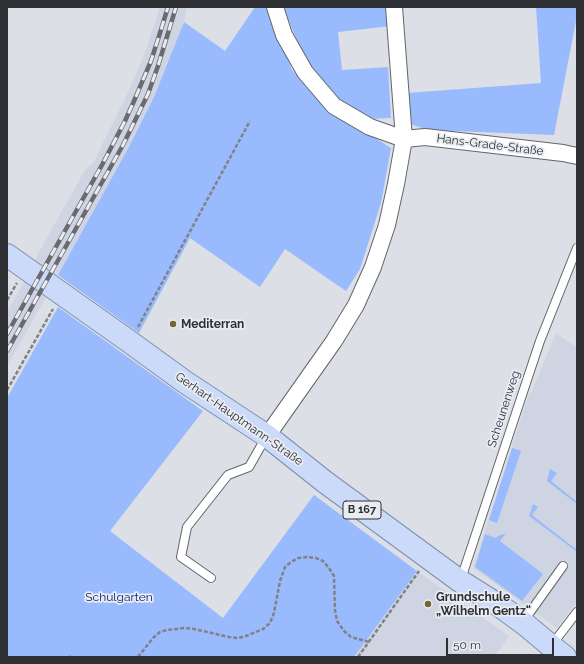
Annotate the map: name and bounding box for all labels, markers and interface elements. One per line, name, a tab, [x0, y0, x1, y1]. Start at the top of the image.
street label: Hans-Grade-Straße	[436, 131, 544, 159]
place label: Mediterran	[181, 317, 244, 331]
marker: Mediterran	[168, 319, 178, 329]
street label: Gerhart-Hauptmann-Straße	[172, 369, 306, 469]
street label: Scheunenweg	[485, 369, 523, 449]
road number: B 167	[343, 501, 381, 519]
park label: Schulgarten	[85, 590, 153, 604]
place label: Grundschule „Wilhelm Gentz“	[436, 590, 531, 618]
marker: Grundschule „Wilhelm Gentz“	[423, 599, 433, 609]
scale bar	[448, 630, 556, 656]
text: 50 m	[453, 638, 481, 652]

